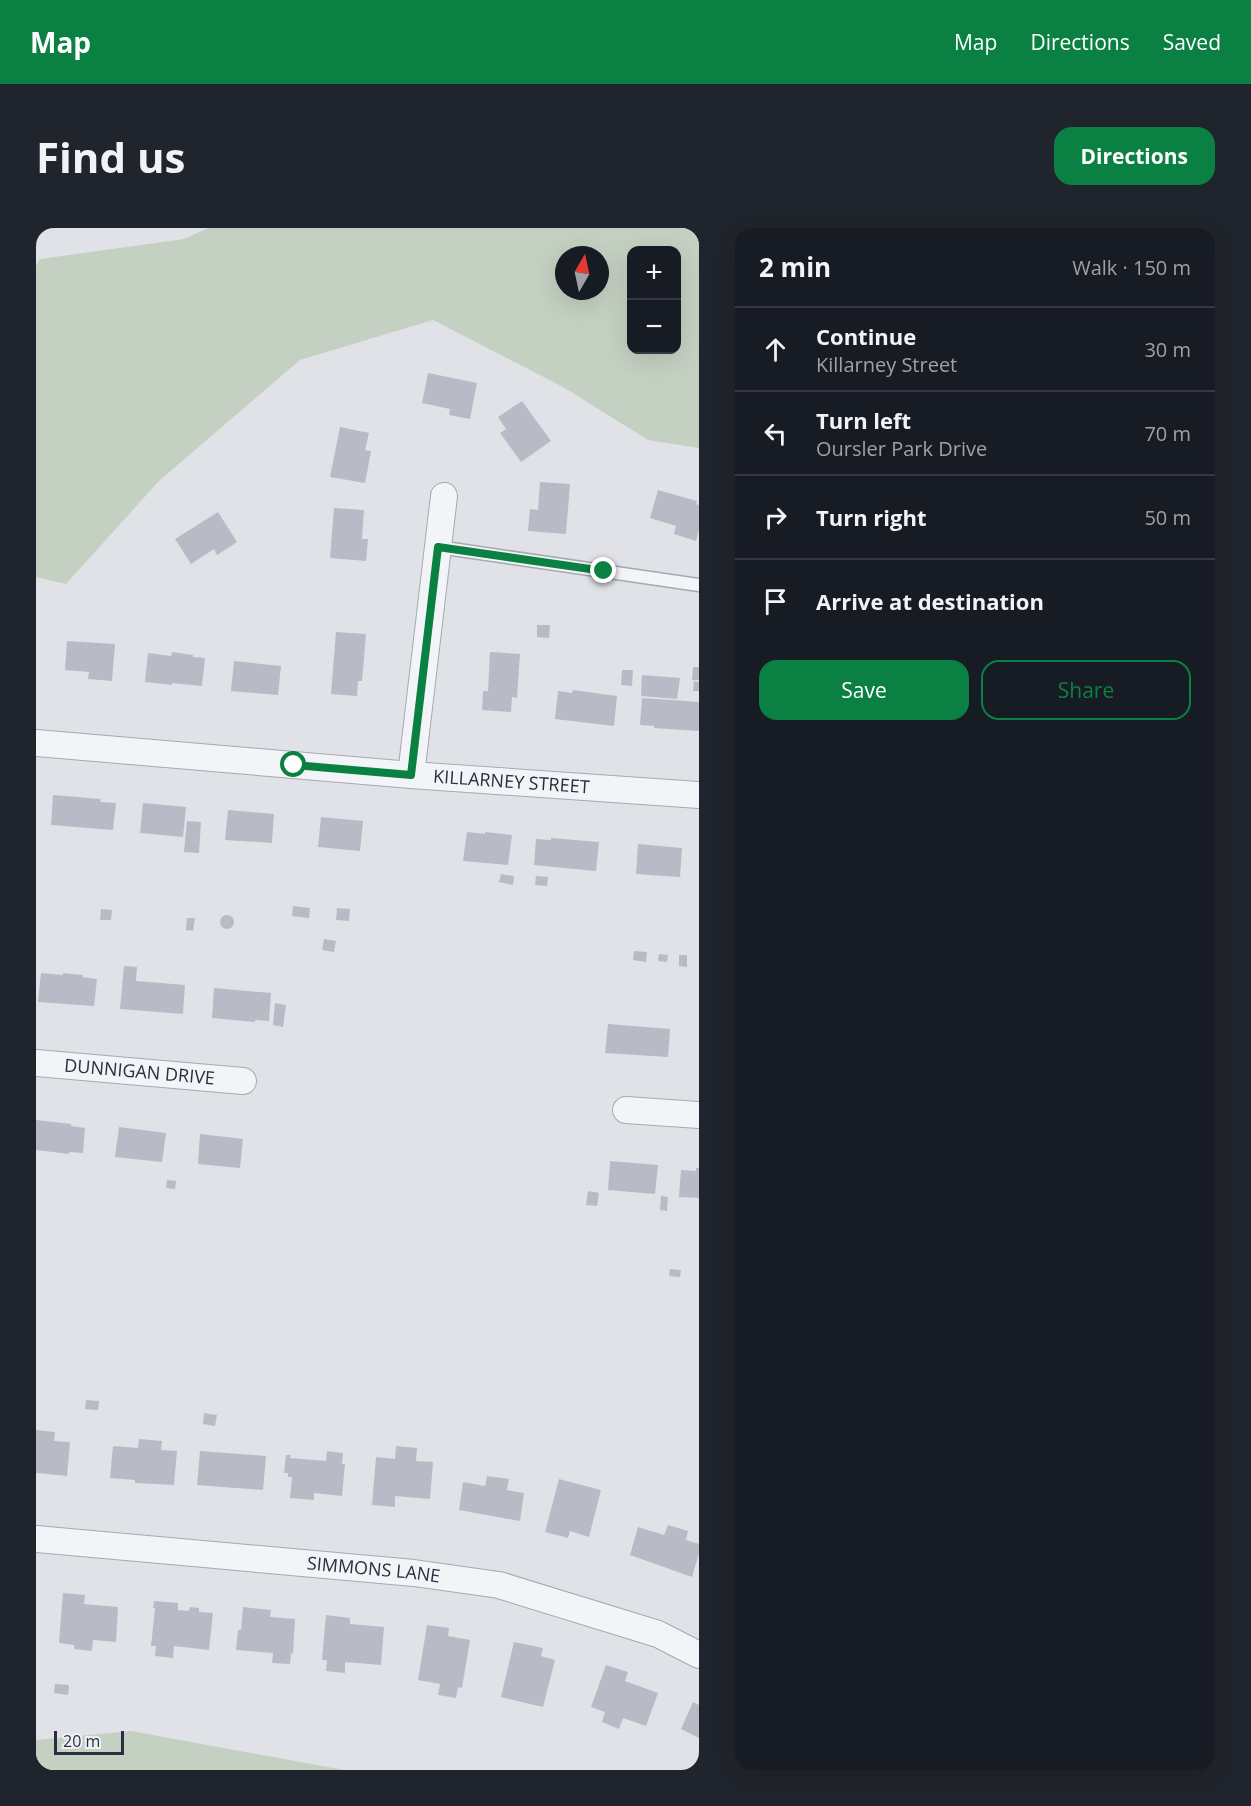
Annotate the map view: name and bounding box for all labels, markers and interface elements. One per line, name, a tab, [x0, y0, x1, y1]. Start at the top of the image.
text: Map	[30, 23, 91, 61]
text: Map	[954, 28, 997, 56]
text: Directions	[1030, 28, 1130, 56]
text: Saved	[1163, 28, 1221, 56]
button: Directions	[1054, 127, 1215, 185]
text: Find us	[36, 128, 185, 185]
north arrow	[555, 246, 609, 300]
map controls	[627, 246, 681, 354]
button: +	[627, 246, 681, 300]
text: 2 min	[759, 249, 831, 285]
text: Walk · 150 m	[1072, 254, 1191, 281]
button: −	[627, 300, 681, 354]
text: Continue	[816, 321, 916, 351]
icon: ahead	[759, 333, 792, 366]
text: 30 m	[1144, 336, 1191, 363]
text: Killarney Street	[816, 351, 957, 378]
text: Turn left	[816, 405, 911, 435]
icon: left	[759, 417, 792, 450]
text: 70 m	[1144, 420, 1191, 447]
text: Oursler Park Drive	[816, 435, 987, 462]
icon: right	[759, 501, 792, 534]
text: Turn right	[816, 502, 927, 532]
text: 50 m	[1144, 504, 1191, 531]
route end	[590, 557, 616, 583]
icon: arrive	[759, 585, 792, 618]
text: Arrive at destination	[816, 586, 1044, 616]
button: Save	[759, 660, 969, 720]
button: Share	[981, 660, 1191, 720]
route start	[280, 751, 306, 777]
street label: KILLARNEY STREET	[433, 764, 590, 798]
street label: DUNNIGAN DRIVE	[63, 1053, 216, 1090]
street label: SIMMONS LANE	[306, 1550, 442, 1588]
scale bar	[54, 1728, 124, 1756]
text: 20 m	[63, 1730, 100, 1752]

